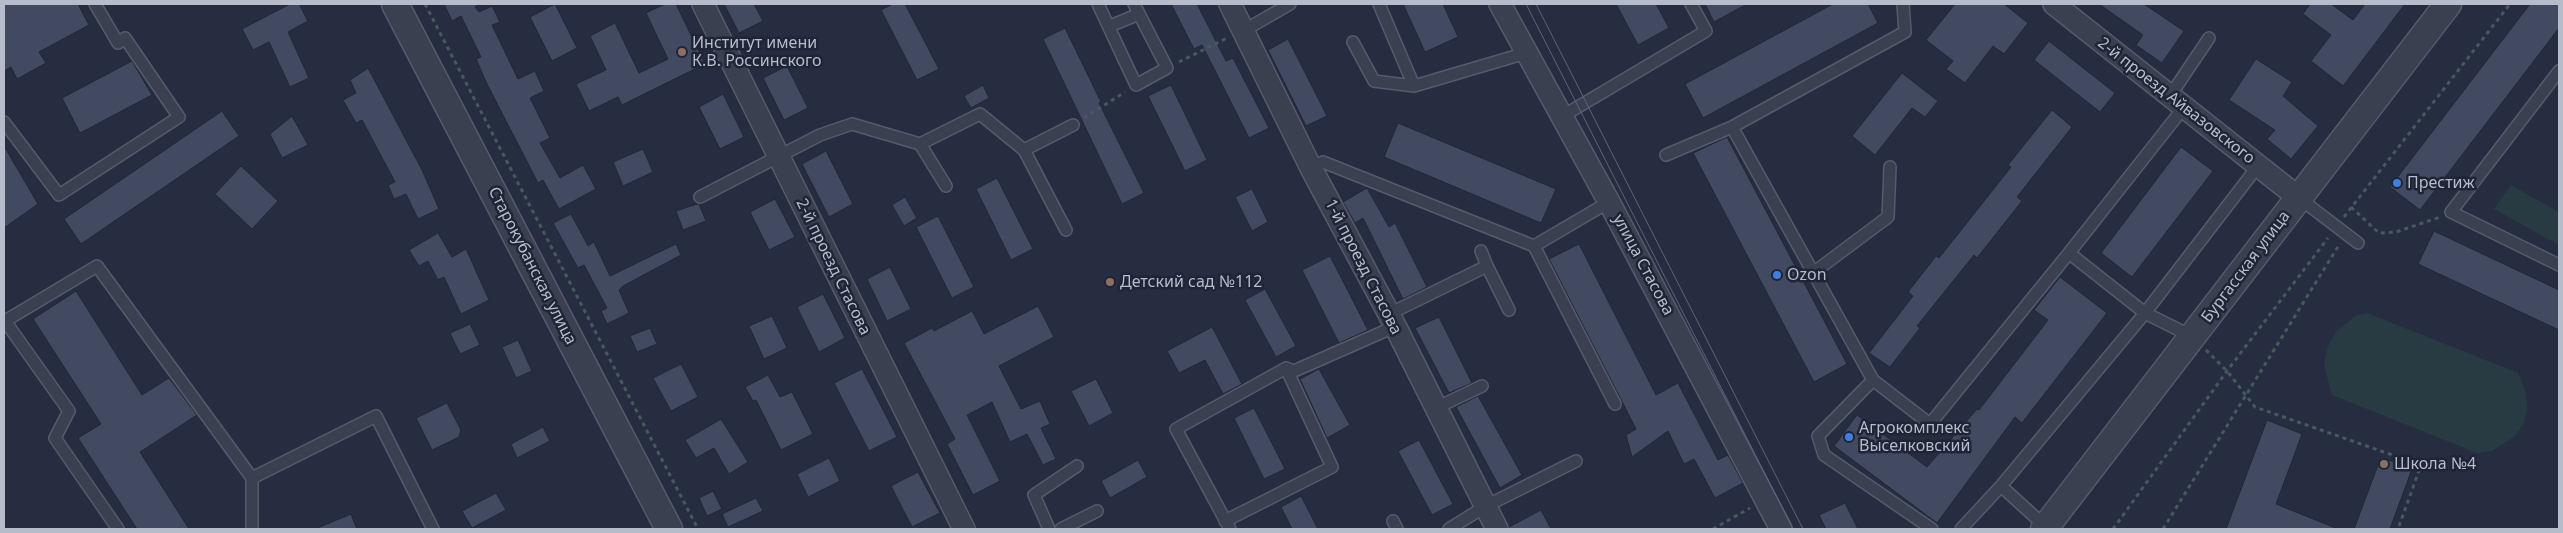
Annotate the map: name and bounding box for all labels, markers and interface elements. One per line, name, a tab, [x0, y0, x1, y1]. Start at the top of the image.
place label: Институт имени К.В. Россинского	[692, 33, 821, 71]
street label: 2-й проезд Айвазовского	[2094, 34, 2258, 168]
marker: Институт имени К.В. Россинского	[676, 46, 688, 58]
place label: Престиж	[2407, 173, 2475, 193]
marker: Престиж	[2391, 177, 2403, 189]
street label: Старокубанская улица	[484, 184, 580, 348]
street label: 2-й проезд Стасова	[792, 196, 874, 338]
street label: 1-й проезд Стасова	[1320, 196, 1406, 338]
street label: Бургасская улица	[2198, 207, 2294, 327]
street label: улица Стасова	[1608, 211, 1678, 319]
place label: Ozon	[1787, 265, 1827, 285]
marker: Ozon	[1771, 269, 1783, 281]
place label: Детский сад №112	[1120, 272, 1262, 292]
marker: Детский сад №112	[1104, 276, 1116, 288]
place label: Агрокомплекс Выселковский	[1859, 418, 1970, 456]
marker: Агрокомплекс Выселковский	[1843, 431, 1855, 443]
place label: Школа №4	[2394, 454, 2476, 474]
marker: Школа №4	[2378, 458, 2390, 470]

